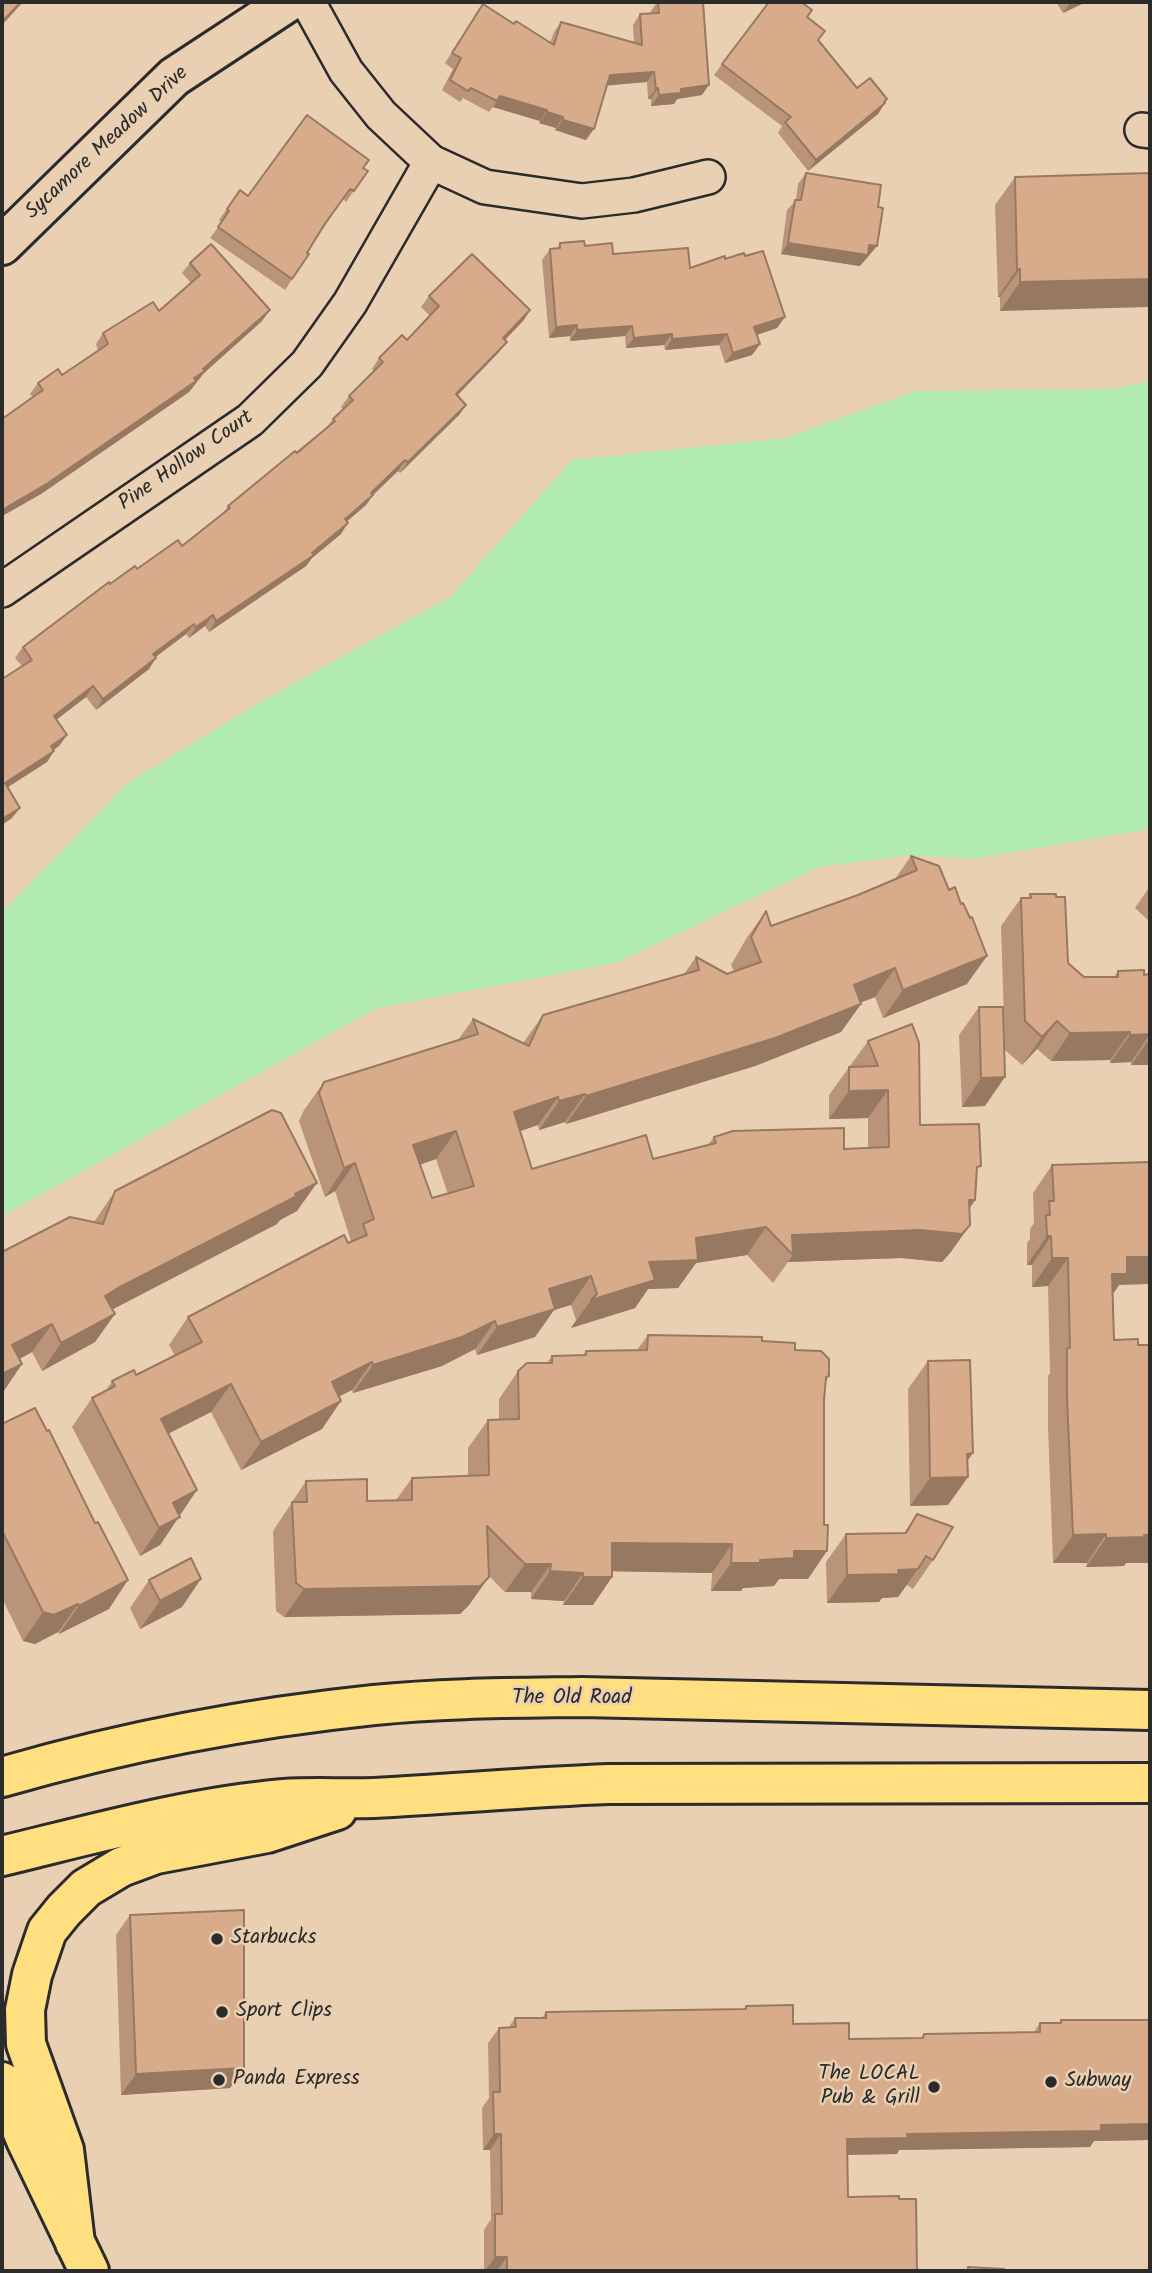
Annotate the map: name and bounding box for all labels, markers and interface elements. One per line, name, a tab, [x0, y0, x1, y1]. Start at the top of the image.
street label: Sycamore Meadow Drive	[21, 62, 195, 226]
street label: Pine Hollow Court	[115, 406, 259, 518]
street label: The Old Road	[512, 1686, 632, 1712]
place label: Starbucks	[231, 1926, 316, 1952]
marker: Starbucks	[209, 1931, 225, 1947]
place label: Sport Clips	[236, 1999, 332, 2025]
marker: Sport Clips	[214, 2004, 230, 2020]
place label: The LOCAL Pub & Grill	[818, 2062, 920, 2112]
place label: Panda Express	[233, 2067, 360, 2093]
place label: Subway	[1065, 2069, 1131, 2095]
marker: Panda Express	[211, 2072, 227, 2088]
marker: Subway	[1043, 2074, 1059, 2090]
marker: The LOCAL Pub & Grill	[926, 2079, 942, 2095]

